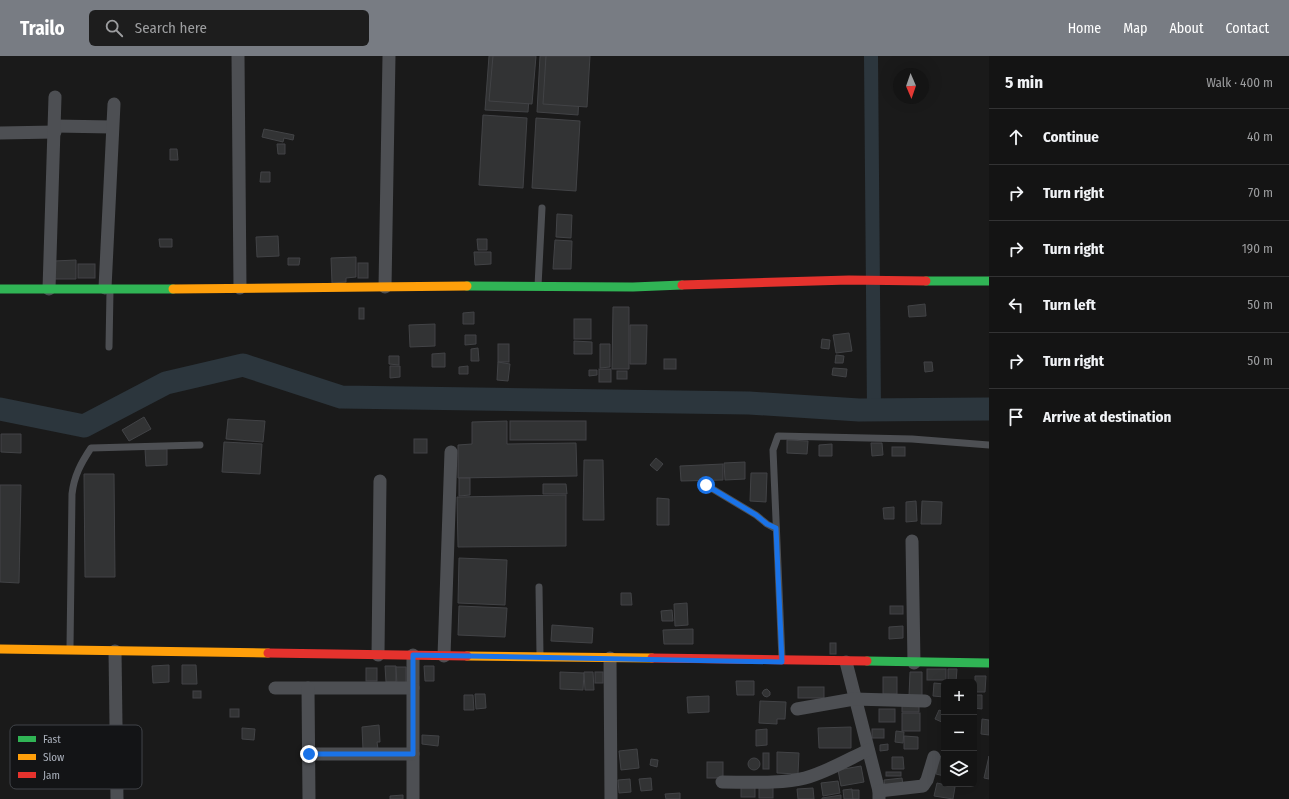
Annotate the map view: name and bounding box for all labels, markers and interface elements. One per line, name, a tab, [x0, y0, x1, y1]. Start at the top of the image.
search box	[89, 10, 369, 46]
text: Trailo	[20, 17, 65, 40]
icon: search	[103, 17, 125, 39]
text: Search here	[135, 19, 207, 37]
text: Home	[1068, 20, 1101, 37]
text: Map	[1123, 20, 1147, 37]
text: About	[1169, 20, 1204, 37]
text: Contact	[1226, 20, 1269, 37]
north arrow	[893, 68, 929, 104]
text: 5 min	[1005, 72, 1043, 93]
text: Walk · 400 m	[1206, 75, 1273, 90]
icon: ahead	[1005, 126, 1027, 148]
text: Continue	[1043, 128, 1099, 146]
text: 40 m	[1247, 129, 1273, 144]
icon: right	[1005, 182, 1027, 204]
text: Turn right	[1043, 184, 1104, 202]
text: 70 m	[1248, 185, 1273, 200]
icon: right	[1005, 238, 1027, 260]
text: Turn right	[1043, 240, 1104, 258]
text: 190 m	[1242, 241, 1273, 256]
icon: left	[1005, 294, 1027, 316]
text: Turn left	[1043, 296, 1096, 314]
text: 50 m	[1247, 297, 1273, 312]
icon: right	[1005, 350, 1027, 372]
text: Turn right	[1043, 352, 1104, 370]
text: 50 m	[1247, 353, 1273, 368]
icon: arrive	[1005, 406, 1027, 428]
text: Arrive at destination	[1043, 408, 1171, 426]
route start	[697, 476, 715, 494]
map controls	[941, 679, 977, 787]
button: +	[941, 679, 977, 715]
button: −	[941, 715, 977, 751]
legend	[10, 725, 142, 789]
text: Fast	[43, 733, 61, 746]
route end	[300, 745, 318, 763]
text: Slow	[43, 751, 64, 764]
button: layers	[941, 751, 977, 787]
text: Jam	[43, 769, 60, 782]

